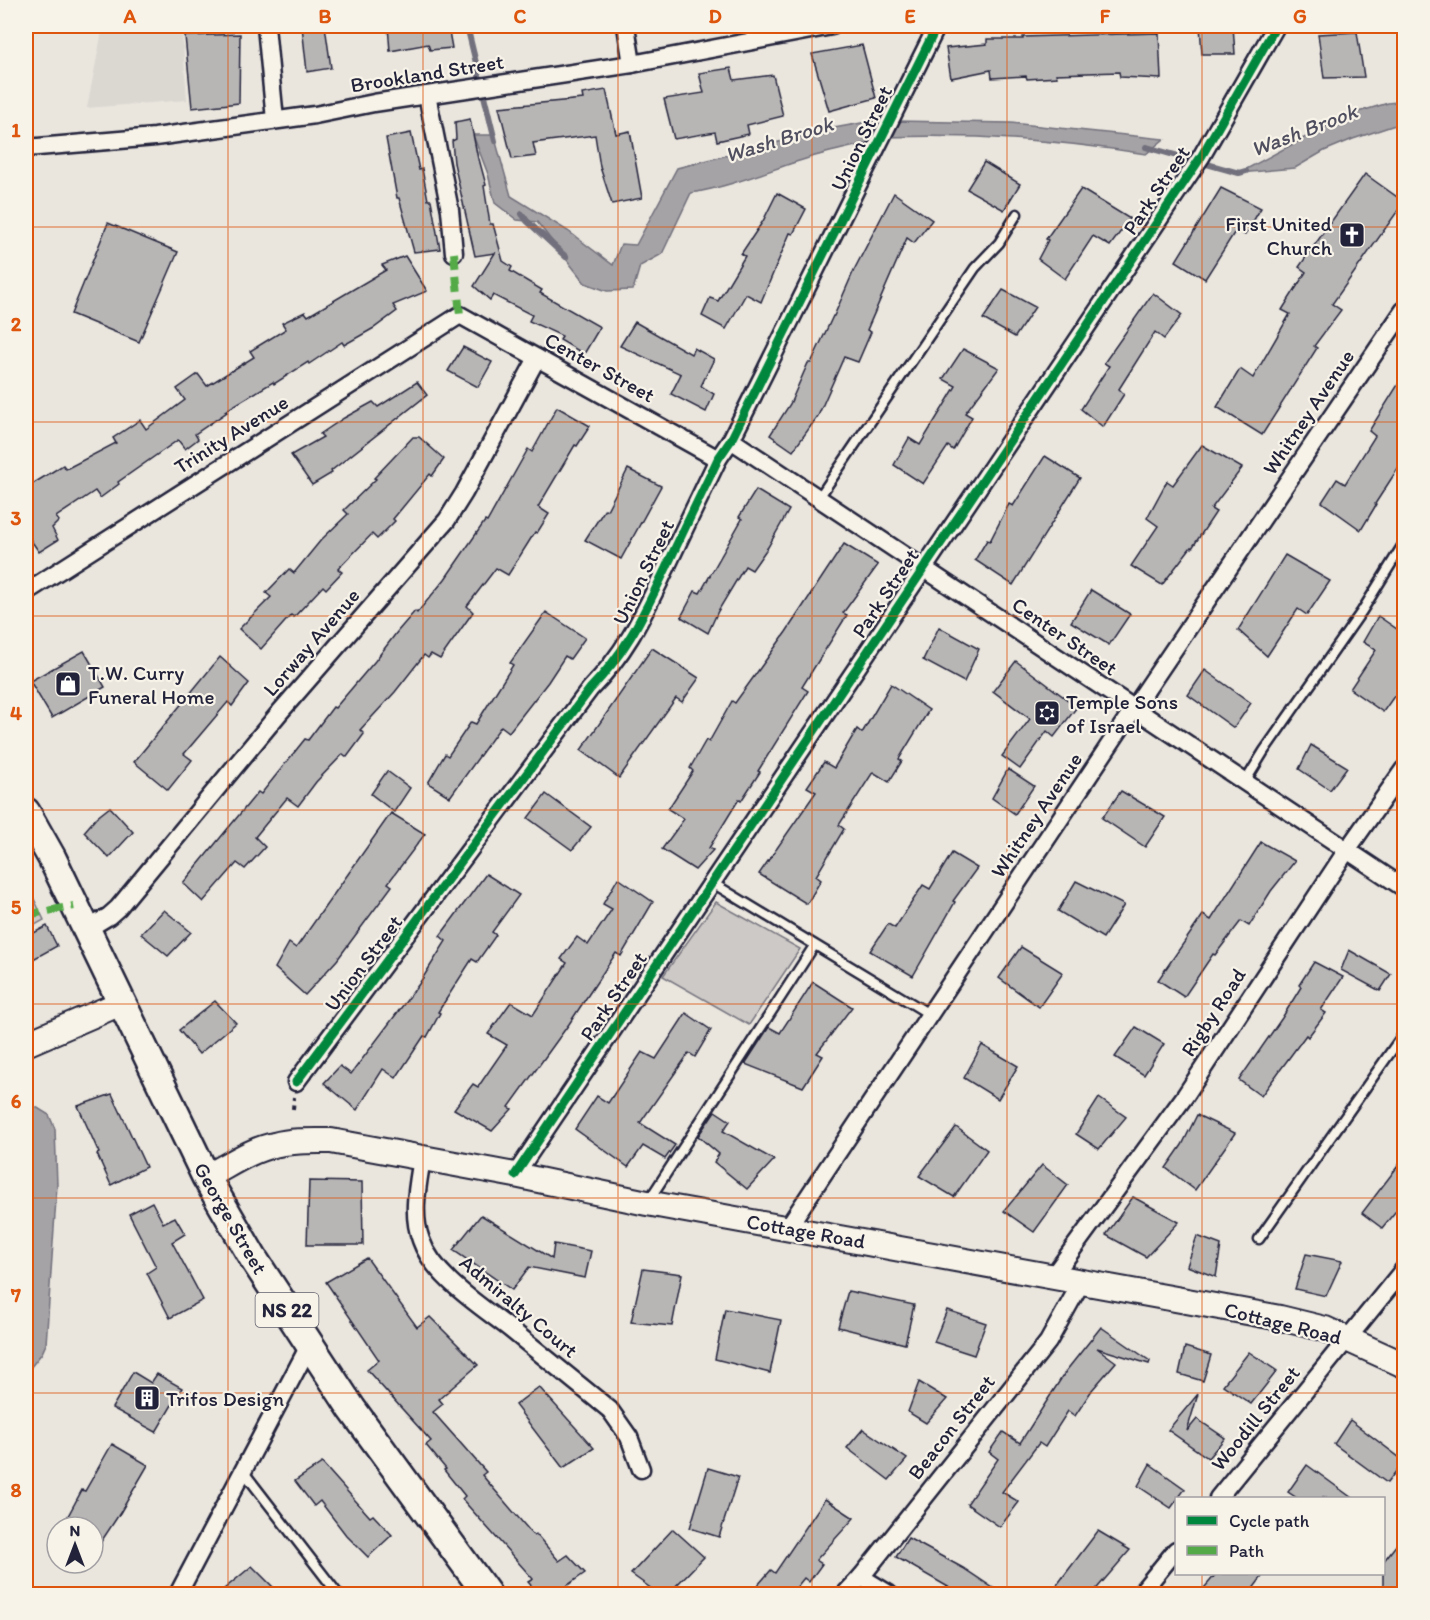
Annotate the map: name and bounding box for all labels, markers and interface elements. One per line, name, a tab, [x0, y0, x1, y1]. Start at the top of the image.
text: A	[123, 4, 137, 28]
text: B	[319, 4, 332, 28]
text: C	[514, 4, 527, 28]
text: D	[708, 4, 722, 28]
text: E	[904, 4, 916, 28]
text: F	[1100, 4, 1111, 28]
text: G	[1293, 4, 1307, 28]
street label: Brookland Street	[349, 49, 505, 97]
street label: Union Street	[825, 81, 897, 195]
water label: Wash Brook	[1247, 97, 1363, 163]
water label: Wash Brook	[722, 109, 838, 168]
text: 1	[11, 118, 21, 142]
street label: Park Street	[1117, 141, 1195, 239]
place label: First United Church	[1225, 211, 1333, 260]
church icon: First United Church	[1337, 220, 1367, 250]
text: 2	[11, 312, 22, 336]
street label: Center Street	[541, 327, 659, 408]
street label: Whitney Avenue	[1257, 345, 1359, 479]
street label: Trinity Avenue	[169, 389, 293, 479]
text: 3	[11, 506, 22, 530]
street label: Union Street	[607, 515, 679, 629]
street label: Park Street	[846, 544, 924, 642]
street label: Lorway Avenue	[257, 583, 365, 701]
street label: Center Street	[1007, 592, 1123, 681]
place label: T.W. Curry Funeral Home	[88, 660, 214, 709]
shop icon: T.W. Curry Funeral Home	[53, 669, 83, 699]
place label: Temple Sons of Israel	[1066, 689, 1178, 738]
synagogue icon: Temple Sons of Israel	[1032, 698, 1062, 728]
text: 4	[10, 701, 22, 725]
street label: Whitney Avenue	[985, 748, 1087, 882]
text: 5	[11, 895, 22, 919]
street label: Union Street	[319, 910, 407, 1016]
street label: Park Street	[574, 947, 652, 1045]
street label: Rigby Road	[1175, 963, 1251, 1061]
text: 6	[11, 1089, 22, 1113]
street label: George Street	[189, 1158, 273, 1278]
street label: Cottage Road	[745, 1208, 867, 1254]
street label: Admiralty Court	[455, 1249, 583, 1363]
text: 7	[10, 1283, 21, 1307]
road number: NS 22	[256, 1293, 318, 1327]
street label: Cottage Road	[1222, 1296, 1344, 1350]
street label: Woodill Street	[1205, 1360, 1305, 1475]
street label: Beacon Street	[902, 1369, 1000, 1484]
building icon: Trifos Design	[132, 1383, 162, 1413]
place label: Trifos Design	[166, 1386, 284, 1411]
text: 8	[11, 1478, 22, 1502]
legend	[1175, 1497, 1385, 1575]
text: Cycle path	[1229, 1510, 1310, 1532]
north arrow	[45, 1515, 105, 1575]
text: N	[70, 1521, 80, 1540]
text: Path	[1229, 1540, 1264, 1562]

